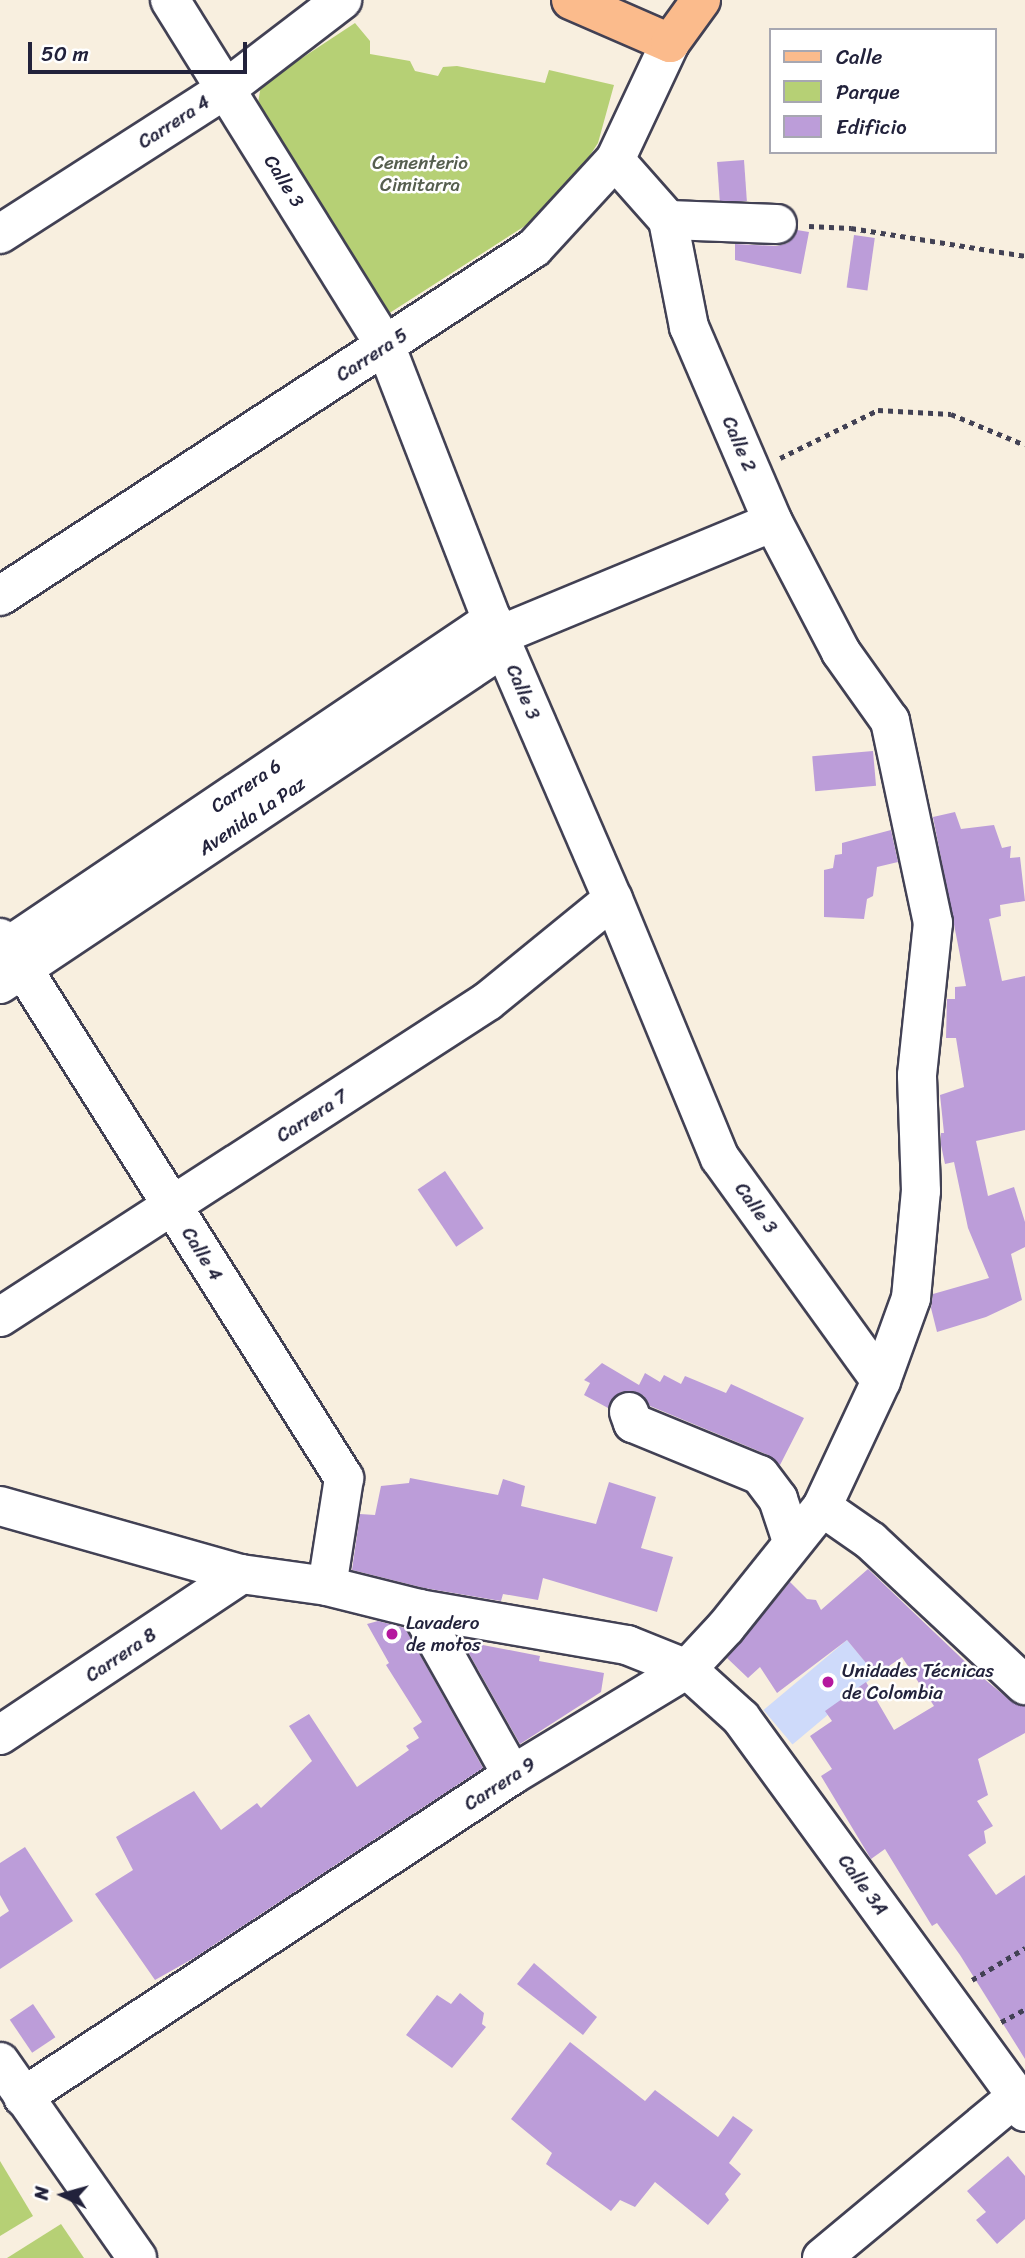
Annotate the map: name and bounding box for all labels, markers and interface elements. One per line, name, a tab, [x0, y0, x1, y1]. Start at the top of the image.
scale bar	[32, 28, 250, 72]
legend	[769, 28, 997, 154]
text: 50 m	[41, 35, 89, 73]
text: Calle	[836, 38, 882, 76]
text: Parque	[836, 73, 900, 111]
street label: Carrera 4	[134, 90, 214, 154]
text: Edificio	[836, 108, 907, 146]
street label: Calle 3	[259, 151, 309, 211]
park label: Cementerio Cimitarra	[372, 152, 468, 196]
street label: Carrera 5	[332, 323, 412, 387]
street label: Calle 2	[717, 413, 761, 475]
street label: Calle 3	[501, 661, 545, 723]
street label: Carrera 6	[207, 754, 285, 818]
street label: Avenida La Paz	[194, 772, 310, 860]
street label: Carrera 7	[272, 1085, 352, 1147]
street label: Calle 3	[730, 1178, 782, 1238]
street label: Calle 4	[177, 1223, 227, 1285]
place label: Lavadero de motos	[406, 1612, 481, 1656]
street label: Carrera 8	[81, 1623, 161, 1687]
marker: Lavadero de motos	[384, 1626, 400, 1642]
place label: Unidades Técnicas de Colombia	[842, 1660, 994, 1704]
marker: Unidades Técnicas de Colombia	[820, 1674, 836, 1690]
street label: Carrera 9	[460, 1752, 540, 1816]
street label: Calle 3A	[833, 1850, 893, 1920]
north arrow	[28, 2160, 98, 2230]
text: N	[25, 2185, 59, 2201]

